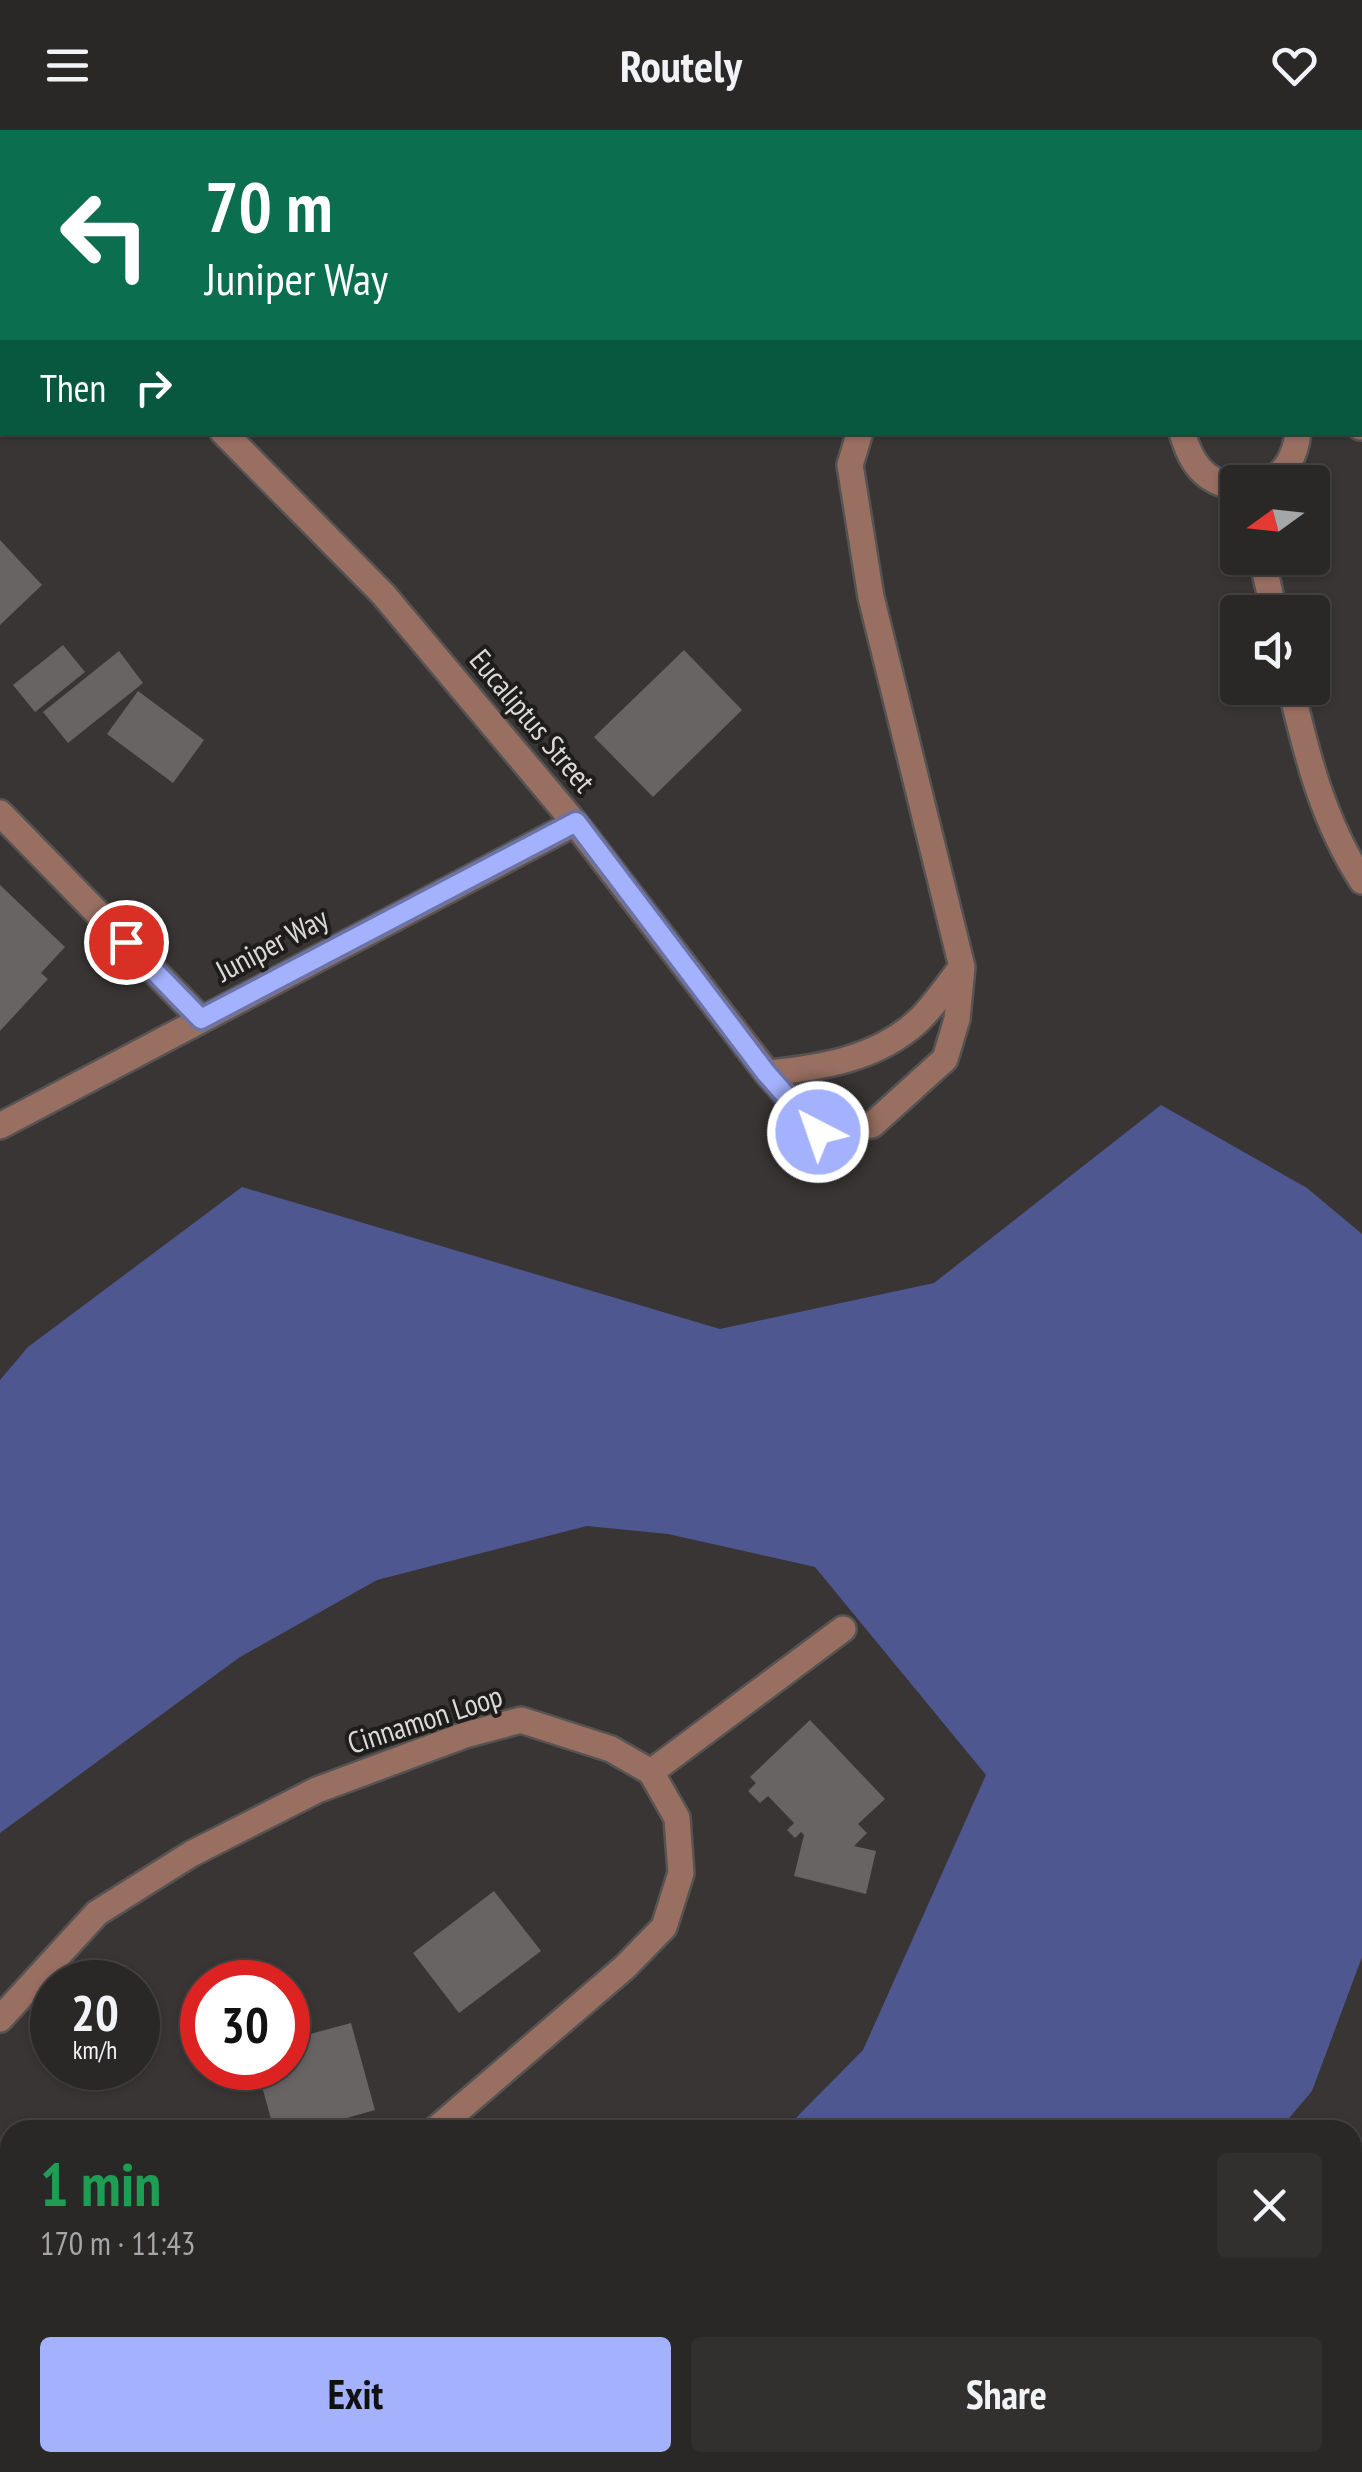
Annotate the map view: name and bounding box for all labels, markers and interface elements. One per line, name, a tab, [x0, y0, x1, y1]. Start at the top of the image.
text: Routely	[620, 36, 742, 94]
icon: menu	[40, 38, 95, 93]
icon: heart	[1267, 38, 1322, 93]
text: 70 m	[205, 161, 333, 251]
icon: left	[40, 170, 170, 300]
text: Juniper Way	[205, 249, 388, 307]
icon: right	[126, 360, 181, 415]
text: Then	[40, 363, 106, 412]
north arrow	[1220, 465, 1330, 575]
map controls	[1220, 465, 1330, 705]
button: sound	[1220, 595, 1330, 705]
street label: Eucaliptus Street	[462, 640, 605, 800]
street label: Juniper Way	[207, 898, 335, 990]
pin	[84, 900, 169, 985]
icon: arrive	[99, 915, 154, 970]
position arrow	[766, 1080, 870, 1184]
street label: Cinnamon Loop	[342, 1675, 507, 1762]
speed limit sign: 30	[180, 1960, 310, 2090]
text: 20	[71, 1980, 119, 2045]
text: km/h	[73, 2034, 117, 2066]
text: 1 min	[40, 2145, 161, 2223]
button: close	[1217, 2153, 1322, 2258]
text: 170 m · 11:43	[40, 2222, 195, 2264]
button: Exit	[40, 2337, 671, 2452]
button: Share	[691, 2337, 1322, 2452]

